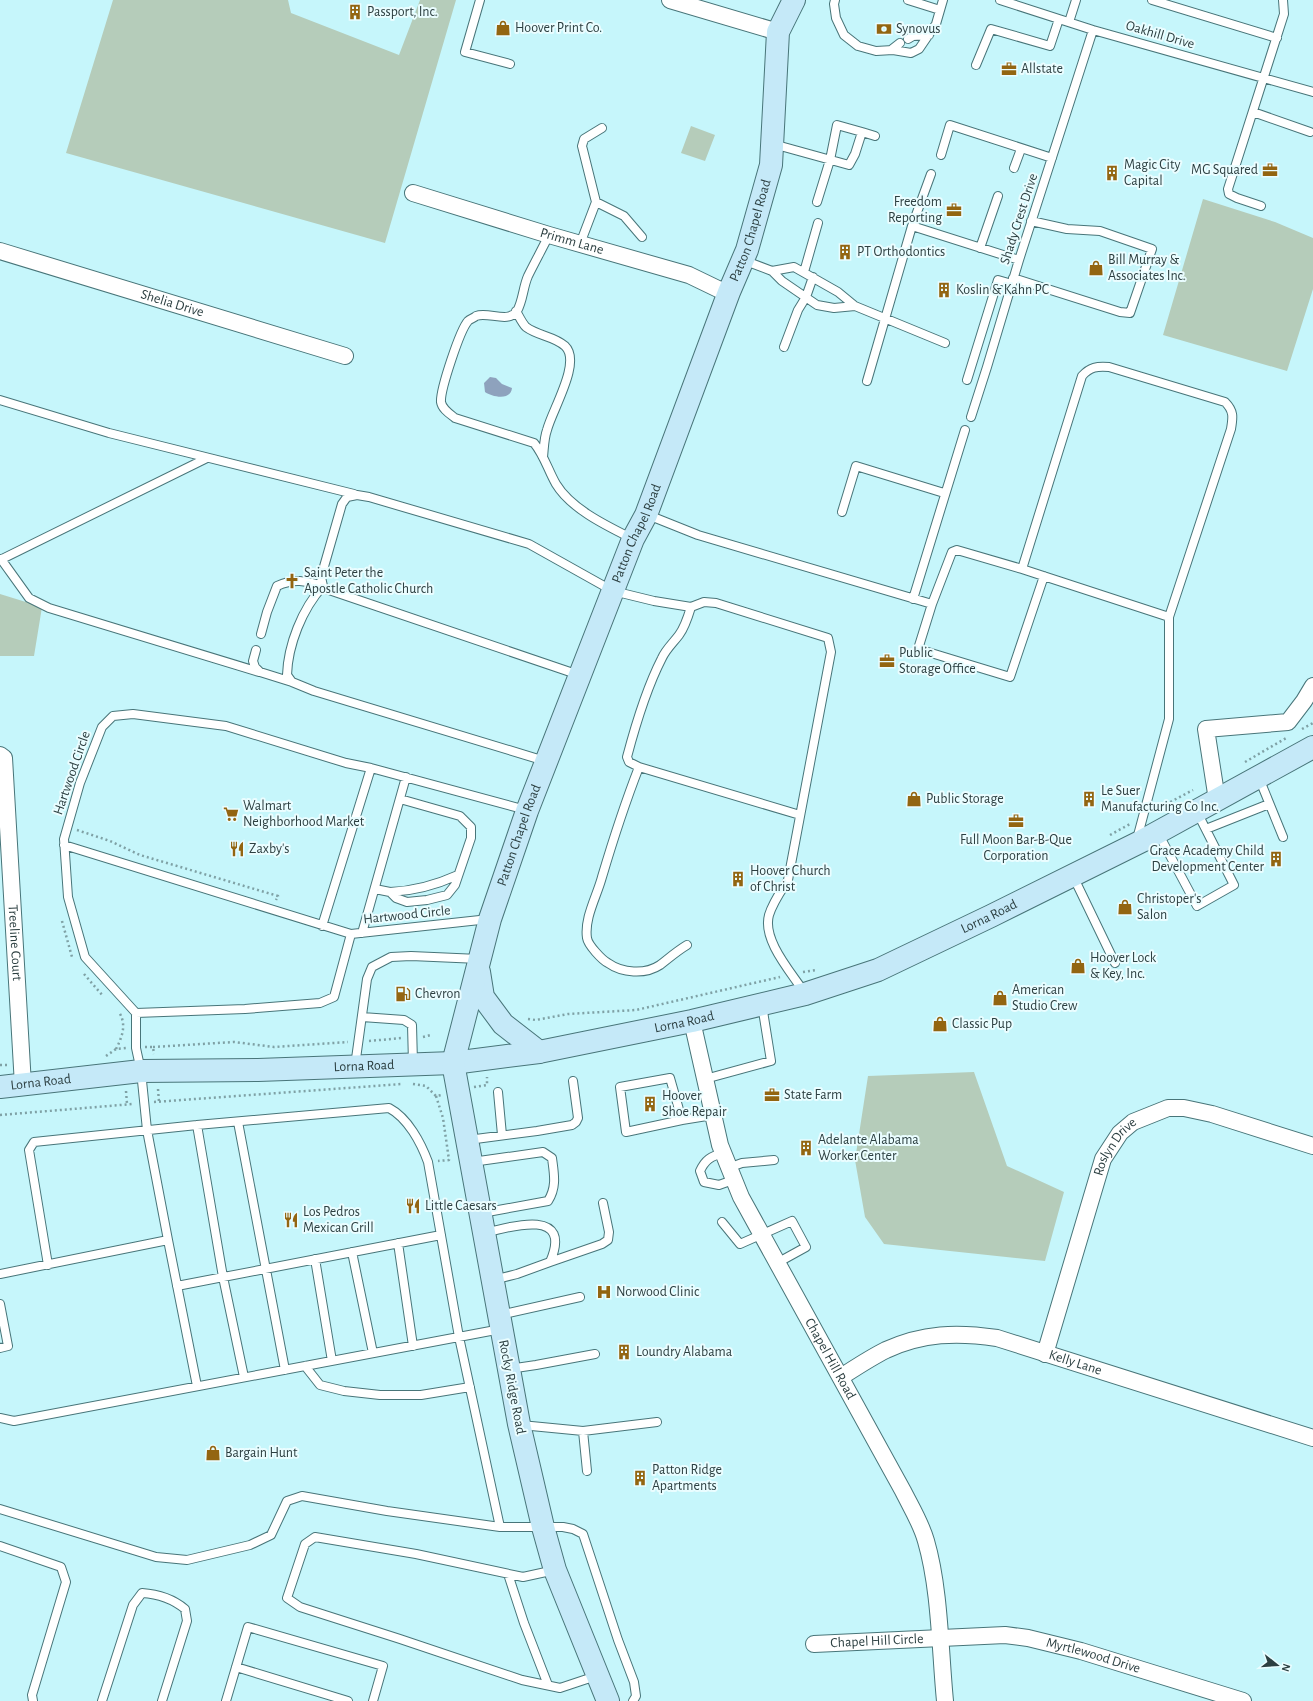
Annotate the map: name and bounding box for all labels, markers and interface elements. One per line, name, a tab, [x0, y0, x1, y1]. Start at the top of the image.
building icon: Passport, Inc.	[346, 3, 364, 21]
place label: Passport, Inc.	[367, 5, 438, 19]
shop icon: Hoover Print Co.	[494, 19, 512, 37]
street label: Oakhill Drive	[1124, 19, 1196, 51]
bank icon: Synovus	[875, 20, 893, 38]
place label: Hoover Print Co.	[515, 21, 602, 35]
place label: Synovus	[896, 22, 940, 36]
office icon: Allstate	[1000, 60, 1018, 78]
place label: Allstate	[1021, 62, 1063, 76]
place label: Magic City Capital	[1124, 158, 1180, 188]
office icon: MG Squared	[1261, 161, 1279, 179]
place label: MG Squared	[1191, 163, 1258, 177]
building icon: Magic City Capital	[1103, 164, 1121, 182]
street label: Shady Crest Drive	[998, 172, 1040, 266]
street label: Patton Chapel Road	[727, 178, 774, 284]
place label: Freedom Reporting	[888, 195, 942, 225]
office icon: Freedom Reporting	[945, 201, 963, 219]
street label: Primm Lane	[538, 226, 605, 257]
building icon: PT Orthodontics	[836, 243, 854, 261]
place label: PT Orthodontics	[857, 245, 945, 259]
place label: Bill Murray & Associates Inc.	[1108, 253, 1186, 283]
shop icon: Bill Murray & Associates Inc.	[1087, 259, 1105, 277]
building icon: Koslin & Kahn PC	[935, 281, 953, 299]
place label: Koslin & Kahn PC	[956, 283, 1049, 297]
street label: Shelia Drive	[139, 287, 205, 320]
street label: Patton Chapel Road	[609, 482, 664, 585]
place label: Saint Peter the Apostle Catholic Church	[304, 566, 433, 596]
church icon: Saint Peter the Apostle Catholic Church	[283, 572, 301, 590]
place label: Public Storage Office	[899, 646, 976, 676]
office icon: Public Storage Office	[878, 652, 896, 670]
street label: Hartwood Circle	[51, 729, 93, 817]
street label: Patton Chapel Road	[495, 783, 544, 888]
place label: Le Suer Manufacturing Co Inc.	[1101, 784, 1219, 814]
shop icon: Public Storage	[905, 790, 923, 808]
building icon: Le Suer Manufacturing Co Inc.	[1080, 790, 1098, 808]
place label: Public Storage	[926, 792, 1004, 806]
place label: Walmart Neighborhood Market	[243, 799, 365, 829]
supermarket icon: Walmart Neighborhood Market	[222, 805, 240, 823]
office icon: Full Moon Bar-B-Que Corporation	[1007, 812, 1025, 830]
place label: Full Moon Bar-B-Que Corporation	[960, 833, 1072, 863]
restaurant icon: Zaxby's	[228, 840, 246, 858]
place label: Zaxby's	[249, 842, 289, 856]
place label: Grace Academy Child Development Center	[1150, 844, 1264, 874]
building icon: Grace Academy Child Development Center	[1267, 850, 1285, 868]
place label: Hoover Church of Christ	[750, 864, 831, 894]
building icon: Hoover Church of Christ	[729, 870, 747, 888]
place label: Christoper's Salon	[1137, 892, 1202, 922]
street label: Lorna Road	[959, 897, 1019, 936]
shop icon: Christoper's Salon	[1116, 898, 1134, 916]
street label: Hartwood Circle	[363, 903, 451, 927]
street label: Treeline Court	[6, 904, 24, 982]
place label: Hoover Lock & Key, Inc.	[1090, 951, 1157, 981]
shop icon: Hoover Lock & Key, Inc.	[1069, 957, 1087, 975]
place label: American Studio Crew	[1012, 983, 1078, 1013]
fuel station icon: Chevron	[394, 985, 412, 1003]
place label: Chevron	[415, 987, 460, 1001]
shop icon: American Studio Crew	[991, 989, 1009, 1007]
street label: Lorna Road	[653, 1009, 716, 1035]
shop icon: Classic Pup	[931, 1015, 949, 1033]
place label: Classic Pup	[952, 1017, 1012, 1031]
street label: Lorna Road	[333, 1058, 395, 1074]
street label: Lorna Road	[10, 1072, 72, 1093]
office icon: State Farm	[763, 1086, 781, 1104]
place label: State Farm	[784, 1088, 842, 1102]
place label: Hoover Shoe Repair	[662, 1089, 727, 1119]
building icon: Hoover Shoe Repair	[641, 1095, 659, 1113]
street label: Roslyn Drive	[1091, 1115, 1139, 1177]
place label: Adelante Alabama Worker Center	[818, 1133, 919, 1163]
building icon: Adelante Alabama Worker Center	[797, 1139, 815, 1157]
restaurant icon: Little Caesars	[404, 1197, 422, 1215]
place label: Little Caesars	[425, 1199, 497, 1213]
place label: Los Pedros Mexican Grill	[303, 1205, 374, 1235]
restaurant icon: Los Pedros Mexican Grill	[282, 1211, 300, 1229]
hospital icon: Norwood Clinic	[595, 1283, 613, 1301]
place label: Norwood Clinic	[616, 1285, 700, 1299]
street label: Chapel Hill Road	[802, 1316, 858, 1402]
street label: Rocky Ridge Road	[496, 1339, 528, 1435]
building icon: Loundry Alabama	[615, 1343, 633, 1361]
place label: Loundry Alabama	[636, 1345, 733, 1359]
street label: Kelly Lane	[1047, 1348, 1104, 1378]
shop icon: Bargain Hunt	[204, 1444, 222, 1462]
place label: Bargain Hunt	[225, 1446, 298, 1460]
place label: Patton Ridge Apartments	[652, 1463, 722, 1493]
building icon: Patton Ridge Apartments	[631, 1469, 649, 1487]
street label: Chapel Hill Circle	[830, 1632, 924, 1650]
street label: Myrtlewood Drive	[1045, 1636, 1142, 1676]
north arrow	[1257, 1645, 1297, 1685]
text: N	[1280, 1663, 1292, 1673]

